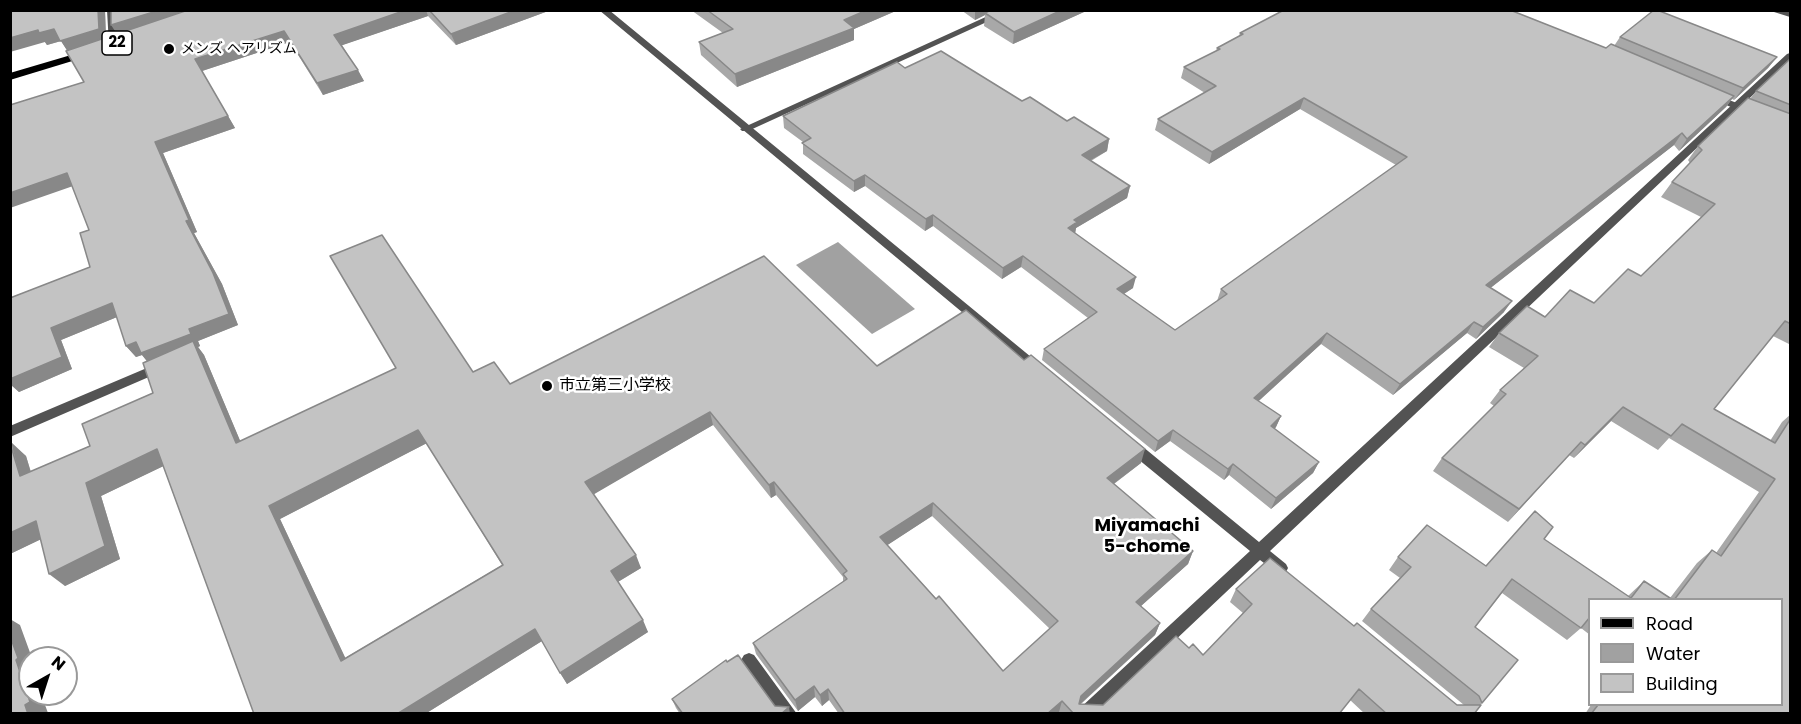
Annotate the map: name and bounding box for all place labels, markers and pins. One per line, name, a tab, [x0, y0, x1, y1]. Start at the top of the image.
place label: メンズ ヘアリズム	[181, 41, 297, 57]
marker: メンズ ヘアリズム	[162, 42, 176, 56]
place label: 市立第三小学校	[559, 376, 671, 396]
marker: 市立第三小学校	[540, 379, 554, 393]

